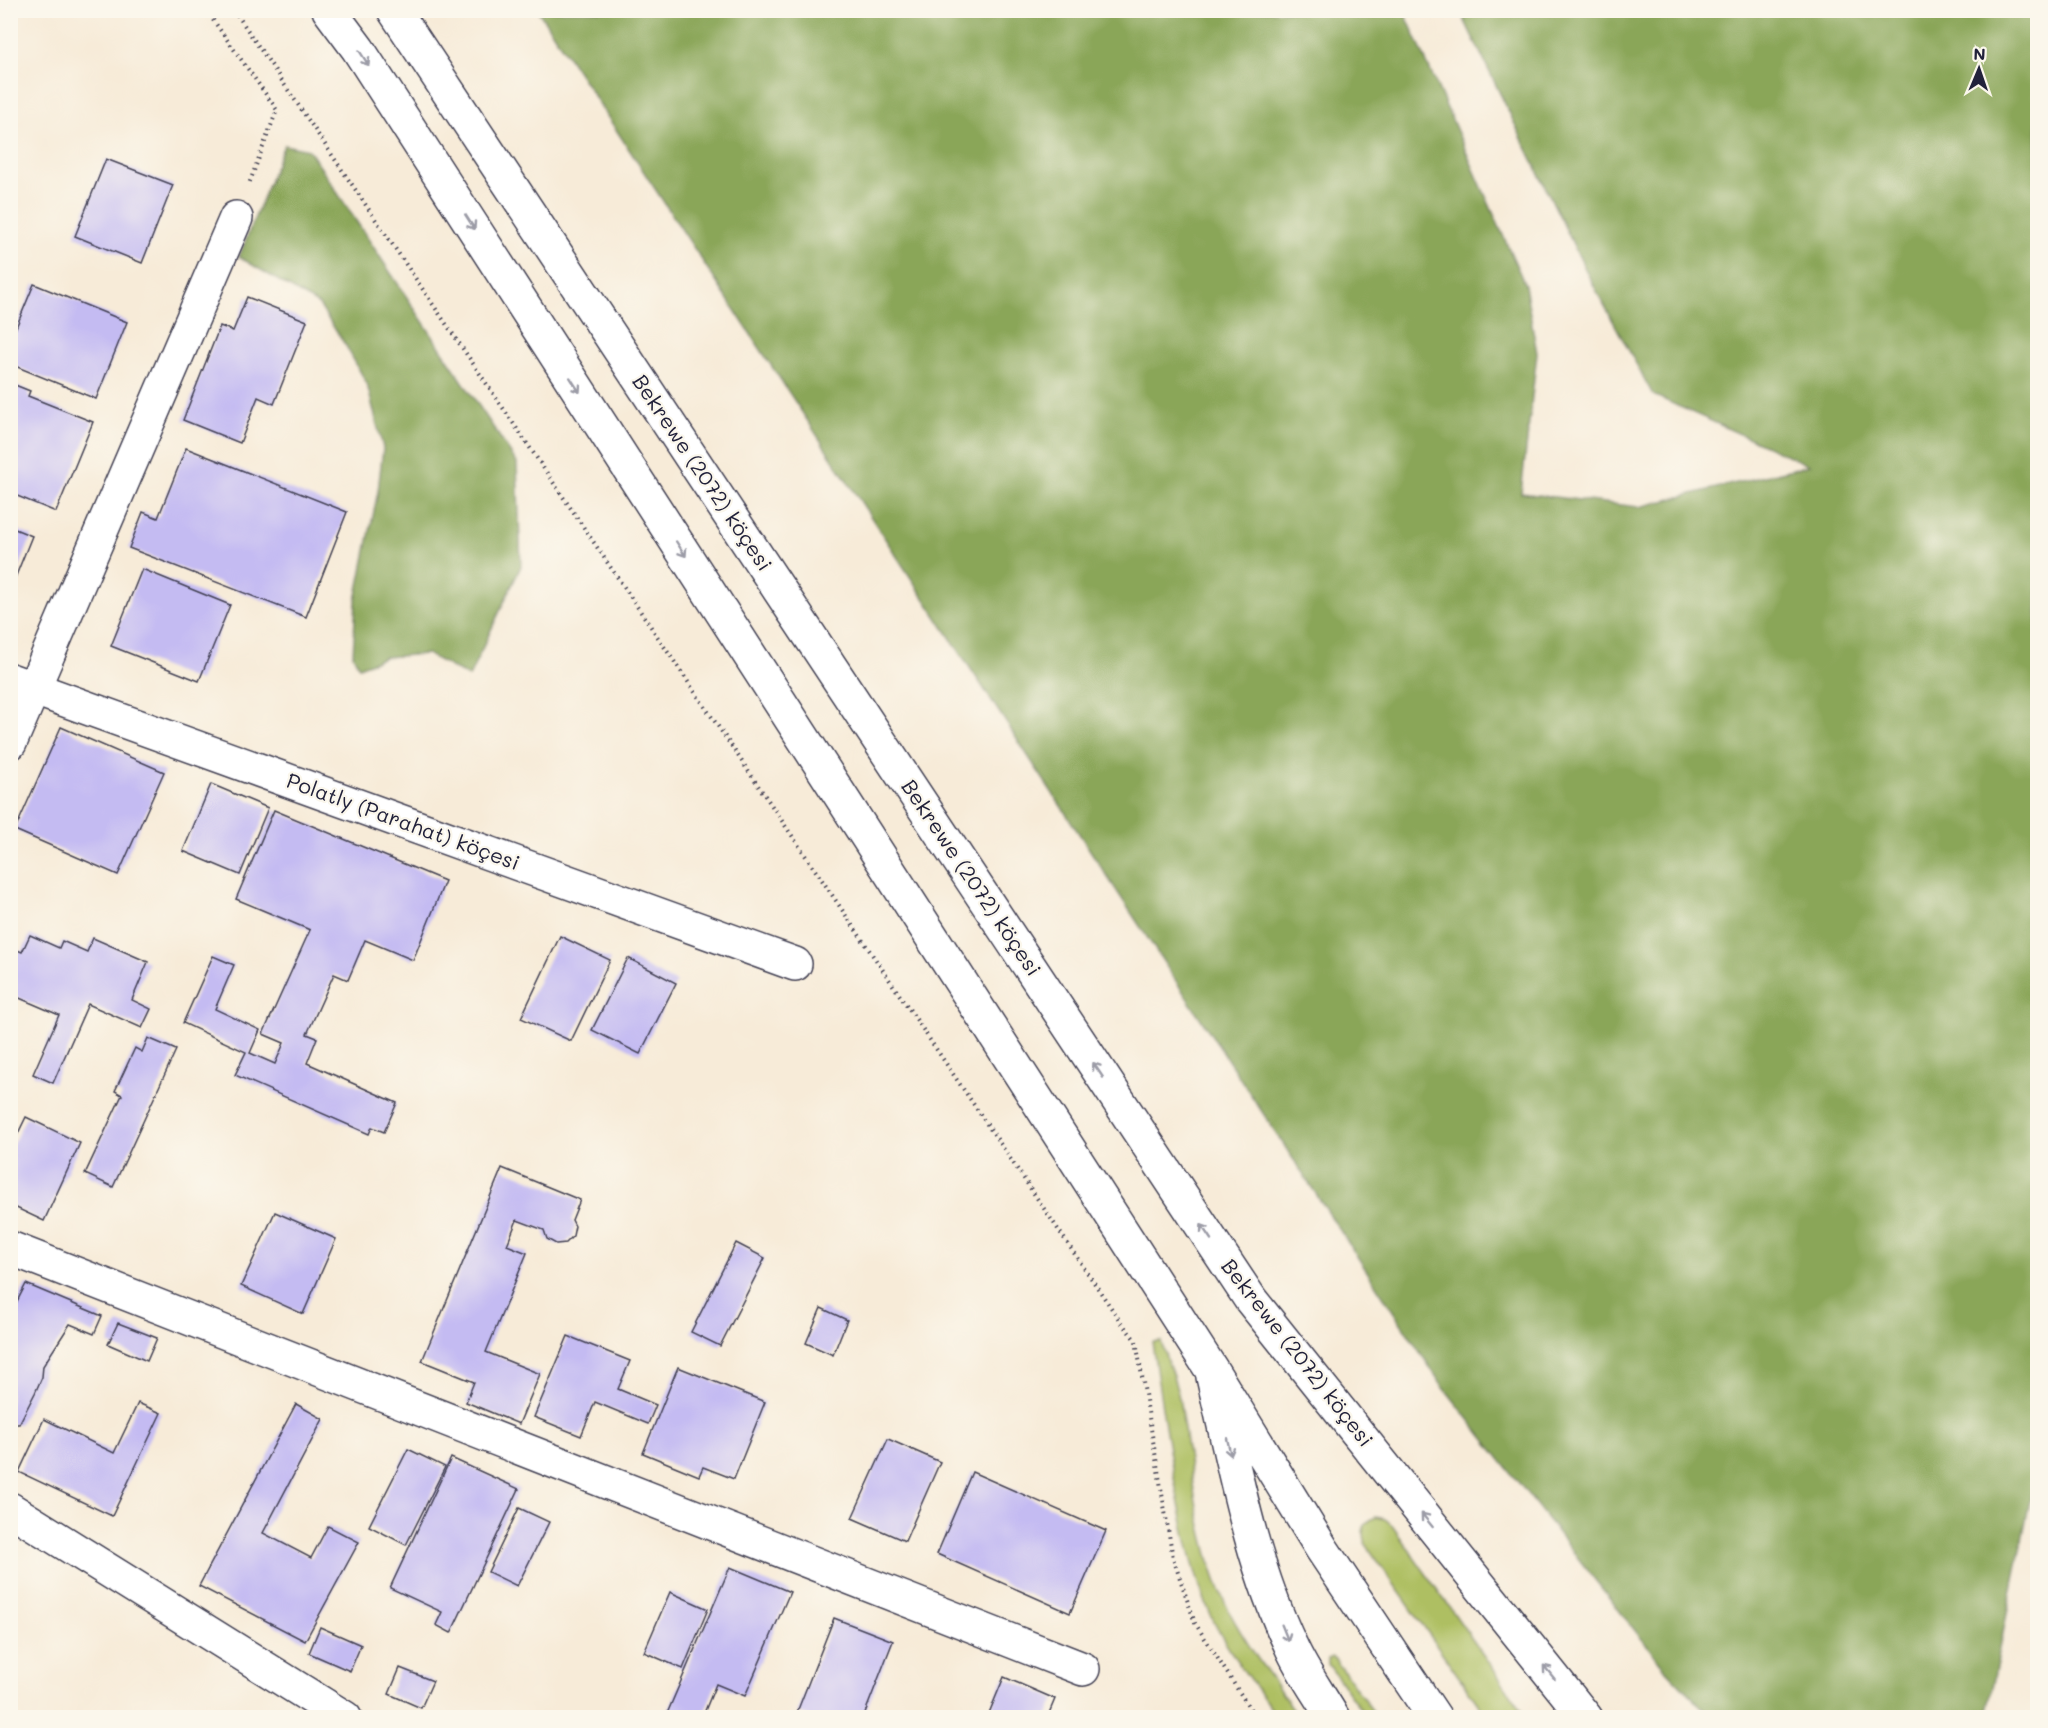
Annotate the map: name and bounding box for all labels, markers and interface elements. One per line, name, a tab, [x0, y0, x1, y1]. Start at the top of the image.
north arrow	[1949, 39, 2009, 99]
text: N	[1973, 43, 1986, 64]
one-way arrow	[358, 49, 370, 66]
one-way arrow	[463, 213, 476, 230]
street label: Bekrewe (2072) köçesi	[627, 369, 779, 576]
one-way arrow	[569, 377, 582, 394]
one-way arrow	[676, 540, 688, 557]
street label: Polatly (Parahat) köçesi	[283, 766, 524, 875]
street label: Bekrewe (2072) köçesi	[896, 774, 1048, 981]
one-way arrow	[1092, 1061, 1105, 1078]
one-way arrow	[1200, 1224, 1212, 1241]
street label: Bekrewe (2072) köçesi	[1216, 1253, 1380, 1452]
one-way arrow	[1224, 1437, 1236, 1456]
one-way arrow	[1421, 1512, 1434, 1528]
one-way arrow	[1280, 1623, 1291, 1642]
one-way arrow	[1543, 1664, 1556, 1680]

